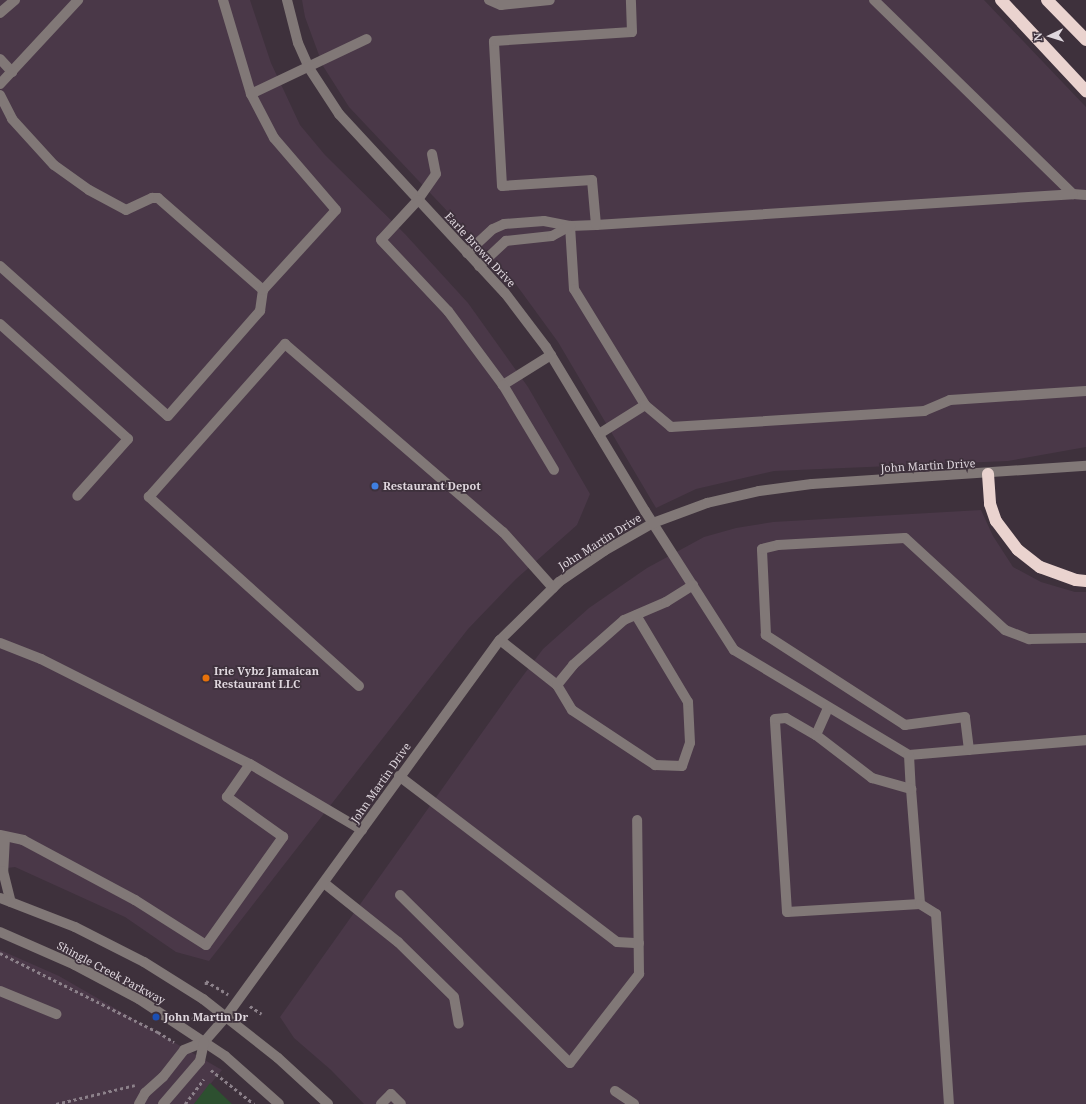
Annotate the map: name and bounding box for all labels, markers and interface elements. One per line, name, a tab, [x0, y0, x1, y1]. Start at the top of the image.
north arrow	[1030, 16, 1070, 56]
text: N	[1030, 32, 1045, 42]
street label: Earle Brown Drive	[442, 210, 518, 290]
street label: John Martin Drive	[880, 457, 976, 475]
place label: Restaurant Depot	[383, 479, 481, 493]
marker: Restaurant Depot	[370, 481, 380, 491]
street label: John Martin Drive	[556, 511, 644, 573]
place label: Irie Vybz Jamaican Restaurant LLC	[214, 665, 319, 691]
marker: Irie Vybz Jamaican Restaurant LLC	[201, 673, 211, 683]
street label: John Martin Drive	[348, 740, 414, 826]
street label: Shingle Creek Parkway	[55, 939, 167, 1007]
place label: John Martin Dr	[164, 1010, 248, 1024]
marker: John Martin Dr	[151, 1012, 161, 1022]

